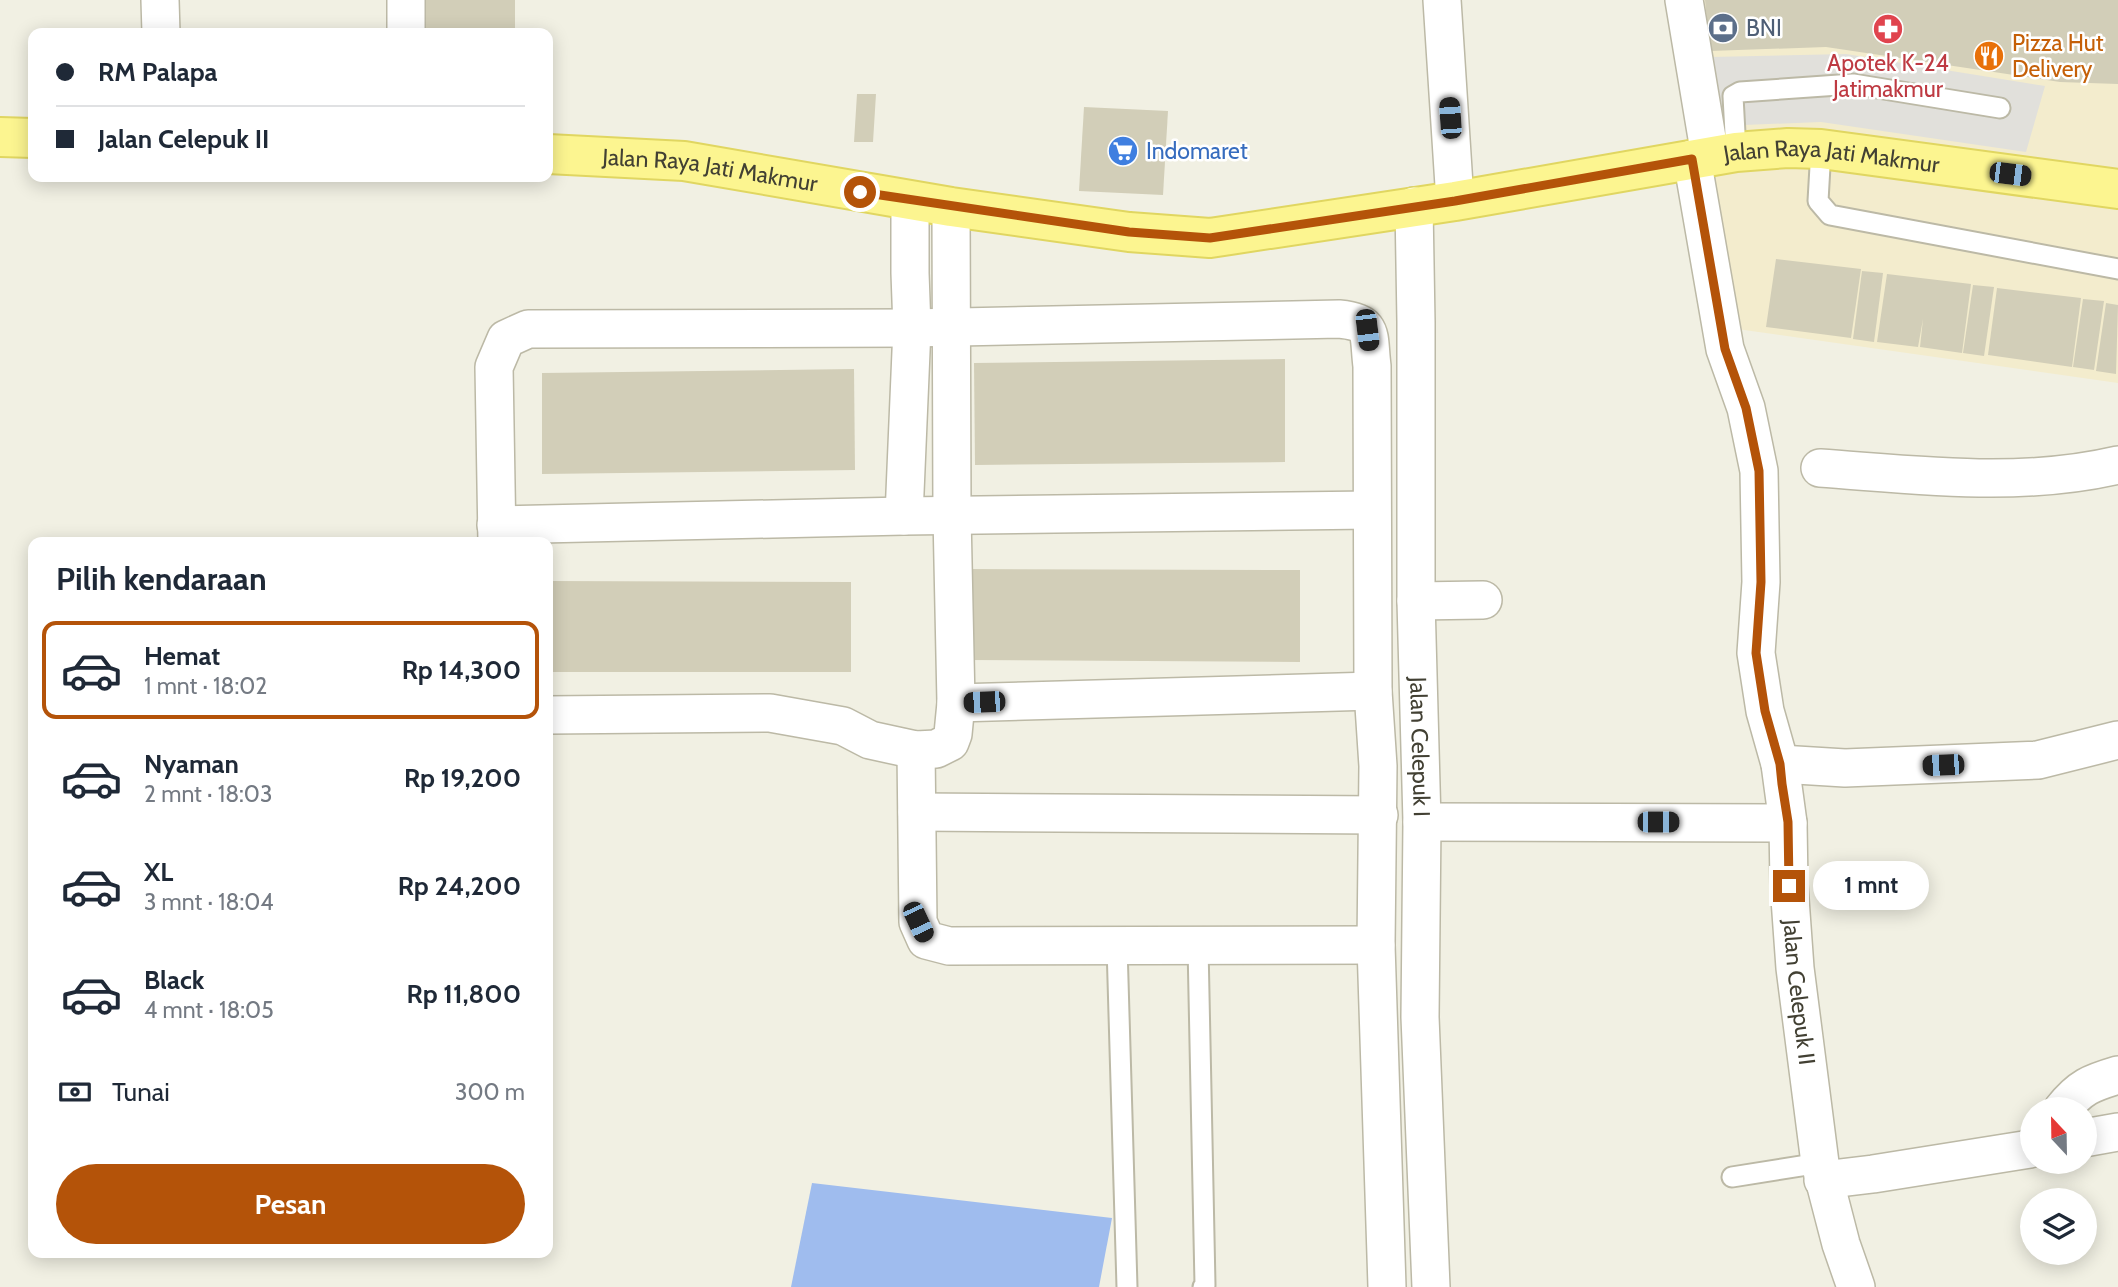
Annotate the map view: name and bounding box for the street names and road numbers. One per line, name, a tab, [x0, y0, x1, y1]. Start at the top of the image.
street label: Jalan Raya Jati Makmur	[1720, 134, 1942, 179]
street label: Jalan Raya Jati Makmur	[601, 143, 820, 198]
street label: Jalan Celepuk I	[1404, 675, 1436, 817]
street label: Jalan Celepuk II	[1777, 918, 1821, 1067]

